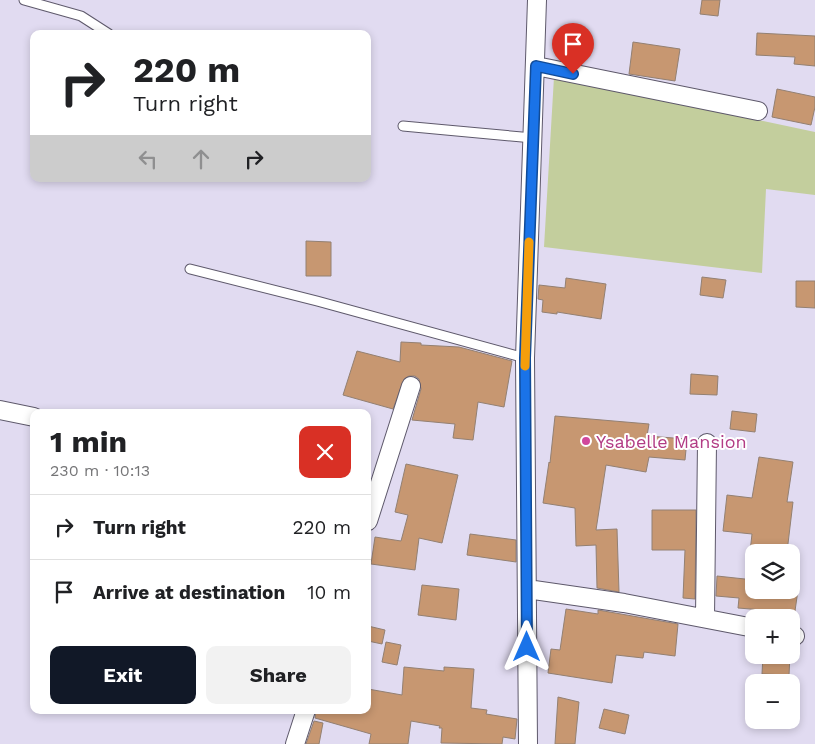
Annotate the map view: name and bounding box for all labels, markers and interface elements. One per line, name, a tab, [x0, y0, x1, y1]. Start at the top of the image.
pin	[552, 23, 594, 74]
icon: arrive	[559, 30, 587, 58]
text: 220 m	[133, 49, 240, 91]
icon: right	[50, 50, 115, 115]
text: Turn right	[133, 91, 238, 116]
icon: left	[134, 145, 162, 173]
icon: ahead	[187, 145, 215, 173]
icon: right	[240, 145, 268, 173]
text: 1 min	[50, 424, 127, 459]
button: close	[299, 426, 351, 478]
place label: Ysabelle Mansion	[596, 431, 747, 452]
marker: Ysabelle Mansion	[580, 435, 592, 447]
text: 230 m · 10:13	[50, 461, 150, 480]
icon: right	[50, 513, 78, 541]
text: Turn right	[93, 516, 186, 539]
text: 220 m	[292, 516, 351, 539]
map controls	[745, 544, 800, 729]
button: layers	[745, 544, 800, 599]
icon: arrive	[50, 578, 78, 606]
text: Arrive at destination	[93, 581, 285, 604]
text: 10 m	[307, 581, 351, 604]
button: +	[745, 609, 800, 664]
position arrow	[500, 620, 552, 672]
button: Exit	[50, 646, 196, 704]
button: Share	[206, 646, 351, 704]
button: −	[745, 674, 800, 729]

